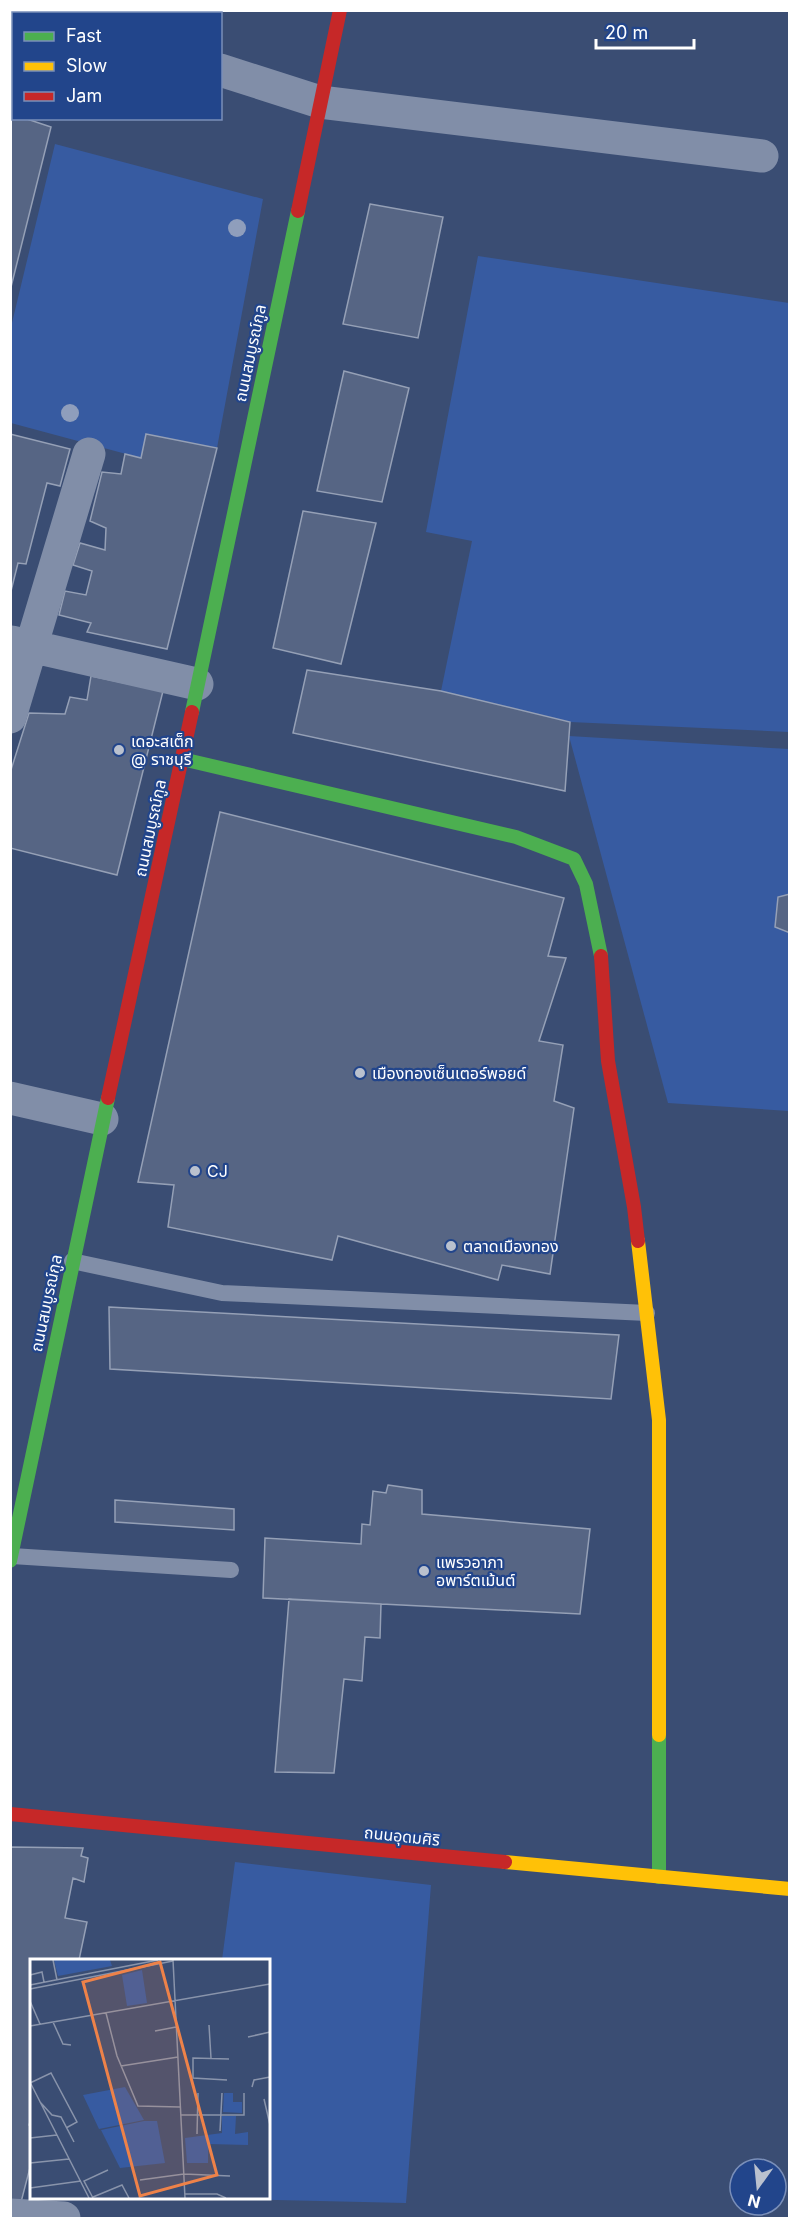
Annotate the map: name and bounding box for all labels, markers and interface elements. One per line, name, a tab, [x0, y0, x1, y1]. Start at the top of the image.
legend	[12, 12, 222, 120]
scale bar	[596, 12, 694, 50]
text: 20 m	[605, 22, 648, 43]
text: Fast	[66, 25, 102, 46]
text: Slow	[66, 55, 107, 76]
text: Jam	[66, 85, 102, 106]
street label: ถนนสมบูรณ์กูล	[230, 303, 270, 403]
place label: เดอะสเต็ก @ ราชบุรี	[131, 731, 194, 769]
marker: เดอะสเต็ก @ ราชบุรี	[112, 743, 126, 757]
street label: ถนนสมบูรณ์กูล	[130, 778, 170, 878]
place label: เมืองทองเซ็นเตอร์พอยด์	[372, 1063, 526, 1083]
marker: เมืองทองเซ็นเตอร์พอยด์	[353, 1066, 367, 1080]
place label: CJ	[207, 1161, 228, 1181]
marker: CJ	[188, 1164, 202, 1178]
place label: ตลาดเมืองทอง	[463, 1236, 559, 1256]
marker: ตลาดเมืองทอง	[444, 1239, 458, 1253]
street label: ถนนสมบูรณ์กูล	[26, 1253, 66, 1353]
place label: แพรวอาภา อพาร์ตเม้นต์	[436, 1552, 515, 1590]
marker: แพรวอาภา อพาร์ตเม้นต์	[417, 1564, 431, 1578]
street label: ถนนอุดมศิริ	[363, 1822, 441, 1850]
inset map	[30, 1959, 270, 2199]
north arrow	[728, 2157, 788, 2217]
text: N	[746, 2190, 763, 2213]

